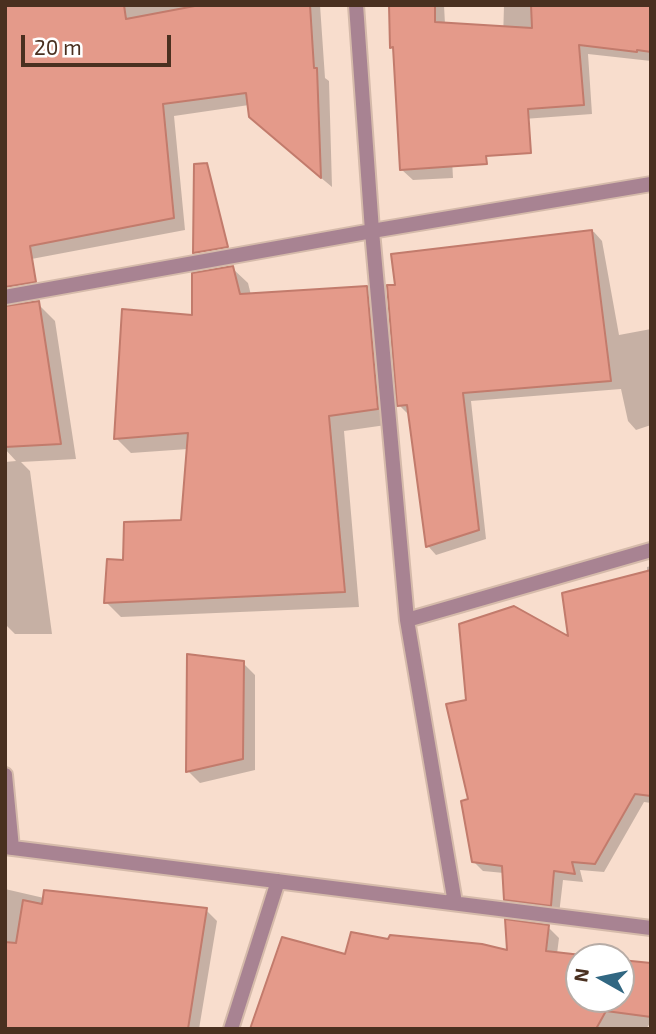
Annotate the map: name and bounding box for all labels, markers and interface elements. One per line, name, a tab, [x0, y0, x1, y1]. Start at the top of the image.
scale bar	[24, 21, 175, 65]
text: 20 m	[34, 34, 82, 59]
north arrow	[565, 943, 635, 1013]
text: N	[568, 966, 593, 984]

